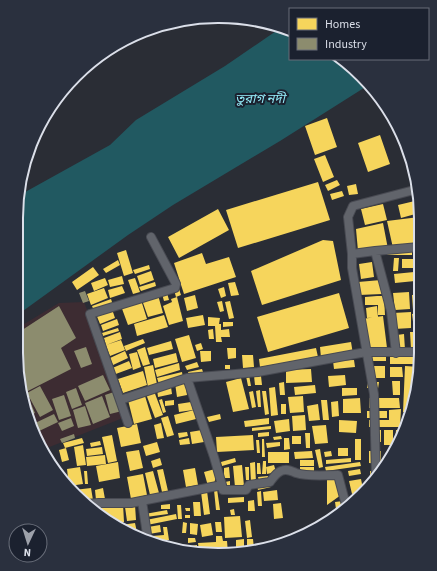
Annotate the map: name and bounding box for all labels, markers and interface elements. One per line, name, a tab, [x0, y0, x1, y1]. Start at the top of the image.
legend	[289, 8, 429, 60]
text: Homes	[325, 16, 360, 33]
text: Industry	[325, 36, 367, 53]
water label: তুরাগ নদী	[235, 90, 287, 108]
north arrow	[8, 523, 48, 563]
text: N	[23, 545, 32, 560]

